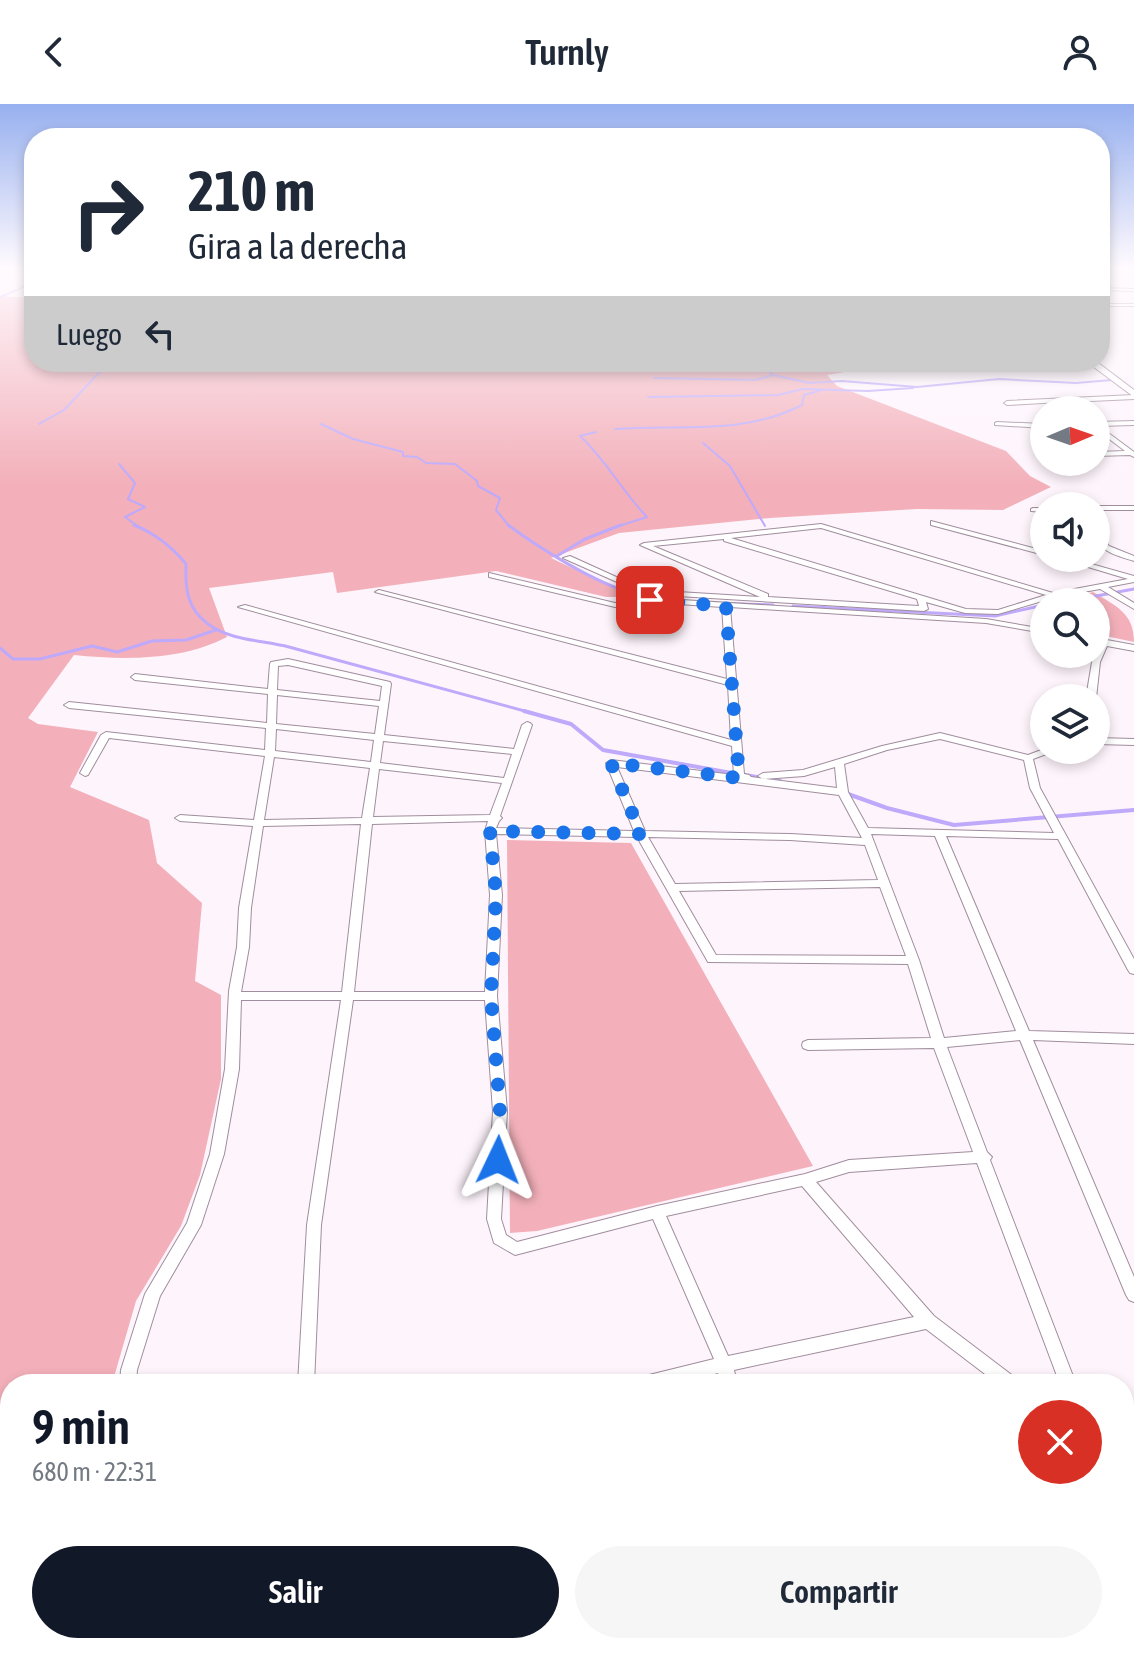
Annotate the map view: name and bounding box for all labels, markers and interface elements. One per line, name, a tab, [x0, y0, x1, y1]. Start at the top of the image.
icon: back	[32, 30, 76, 74]
icon: person	[1058, 30, 1102, 74]
text: Turnly	[525, 31, 609, 73]
text: 210 m	[188, 159, 315, 223]
icon: right	[56, 160, 160, 264]
text: Gira a la derecha	[188, 225, 408, 267]
icon: left	[138, 312, 182, 356]
text: Luego	[56, 317, 122, 351]
north arrow	[1030, 396, 1110, 476]
map controls	[1030, 396, 1110, 764]
button: sound	[1030, 492, 1110, 572]
pin	[616, 566, 684, 634]
icon: arrive	[628, 578, 672, 622]
button: search	[1030, 588, 1110, 668]
button: layers	[1030, 684, 1110, 764]
position arrow	[456, 1118, 540, 1202]
text: 9 min	[32, 1399, 130, 1454]
button: close	[1018, 1400, 1102, 1484]
text: 680 m · 22:31	[32, 1457, 157, 1487]
button: Salir	[32, 1546, 559, 1638]
button: Compartir	[575, 1546, 1102, 1638]

